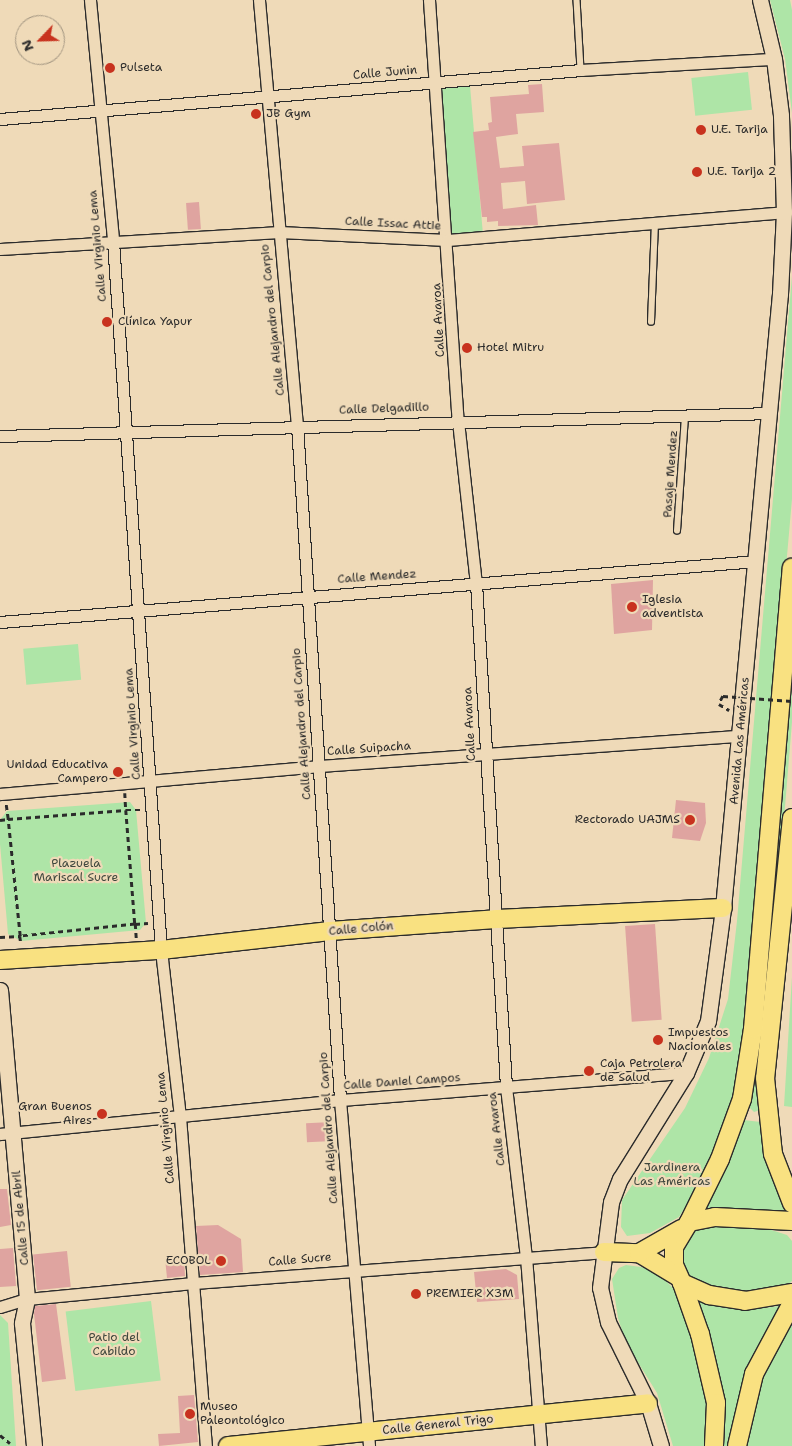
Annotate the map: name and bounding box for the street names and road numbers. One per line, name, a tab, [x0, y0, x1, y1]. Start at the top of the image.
street label: Calle Junin	[352, 63, 418, 83]
street label: Calle Virginio Lema	[86, 190, 110, 302]
street label: Calle Issac Attie	[344, 214, 442, 234]
street label: Calle Alejandro del Carpio	[258, 244, 288, 396]
street label: Calle Avaroa	[430, 283, 448, 357]
street label: Calle Delgadillo	[339, 400, 429, 418]
street label: Pasaje Mendez	[661, 430, 681, 518]
street label: Calle Mendez	[337, 567, 417, 587]
street label: Calle Alejandro del Carpio	[290, 648, 314, 800]
street label: Calle Virginio Lema	[122, 668, 144, 780]
street label: Avenida Las Américas	[727, 677, 753, 805]
street label: Calle Avaroa	[461, 687, 479, 761]
street label: Calle Suipacha	[327, 739, 411, 759]
street label: Calle Colón	[328, 919, 394, 939]
street label: Calle Alejandro del Carpio	[317, 1052, 341, 1204]
street label: Calle Daniel Campos	[343, 1071, 461, 1093]
street label: Calle Virginio Lema	[154, 1072, 178, 1184]
street label: Calle Avaroa	[485, 1091, 509, 1167]
street label: Calle 15 de Abril	[10, 1170, 32, 1266]
street label: Calle Sucre	[268, 1250, 332, 1270]
street label: Calle General Trigo	[382, 1412, 494, 1438]

